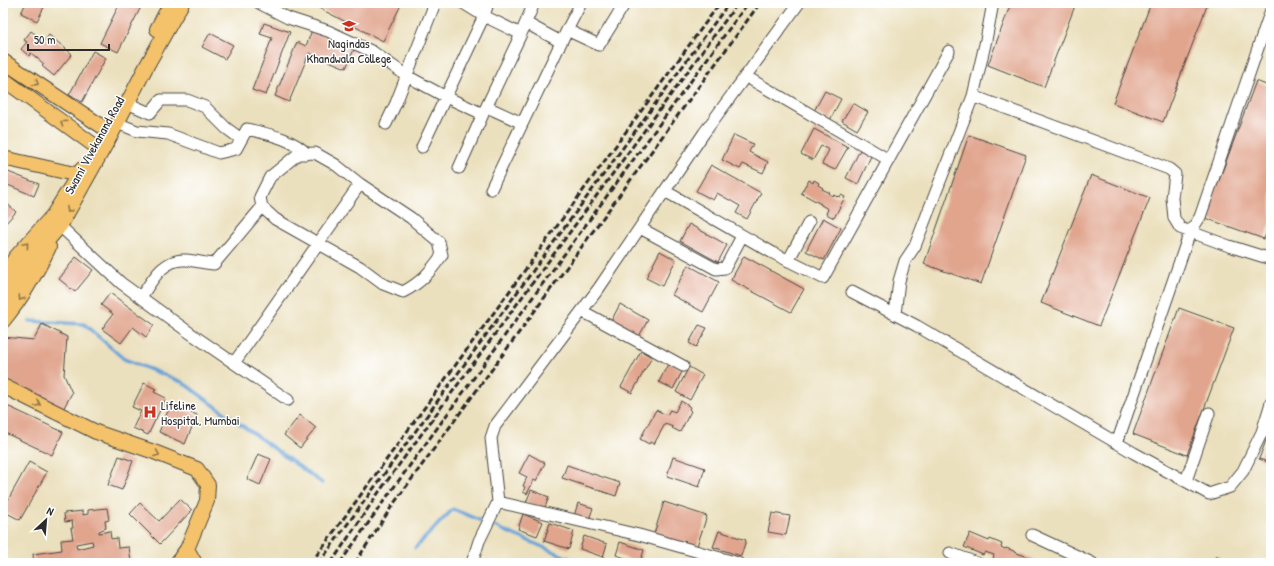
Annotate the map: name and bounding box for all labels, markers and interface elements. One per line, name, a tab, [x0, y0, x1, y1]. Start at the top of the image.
school or university icon: Nagindas Khandwala College	[341, 18, 357, 34]
scale bar	[28, 26, 109, 52]
text: 50 m	[34, 31, 55, 48]
place label: Nagindas Khandwala College	[306, 34, 392, 67]
one-way arrow	[32, 78, 39, 86]
street label: Swami Vivekanand Road	[60, 93, 128, 197]
one-way arrow	[61, 121, 68, 128]
one-way arrow	[67, 206, 74, 213]
one-way arrow	[21, 243, 28, 250]
one-way arrow	[18, 294, 25, 301]
place label: Lifeline Hospital, Mumbai	[161, 396, 240, 429]
one-way arrow	[34, 399, 41, 406]
hospital icon: Lifeline Hospital, Mumbai	[142, 404, 158, 420]
one-way arrow	[154, 449, 161, 457]
north arrow	[26, 500, 66, 540]
text: N	[45, 503, 56, 519]

